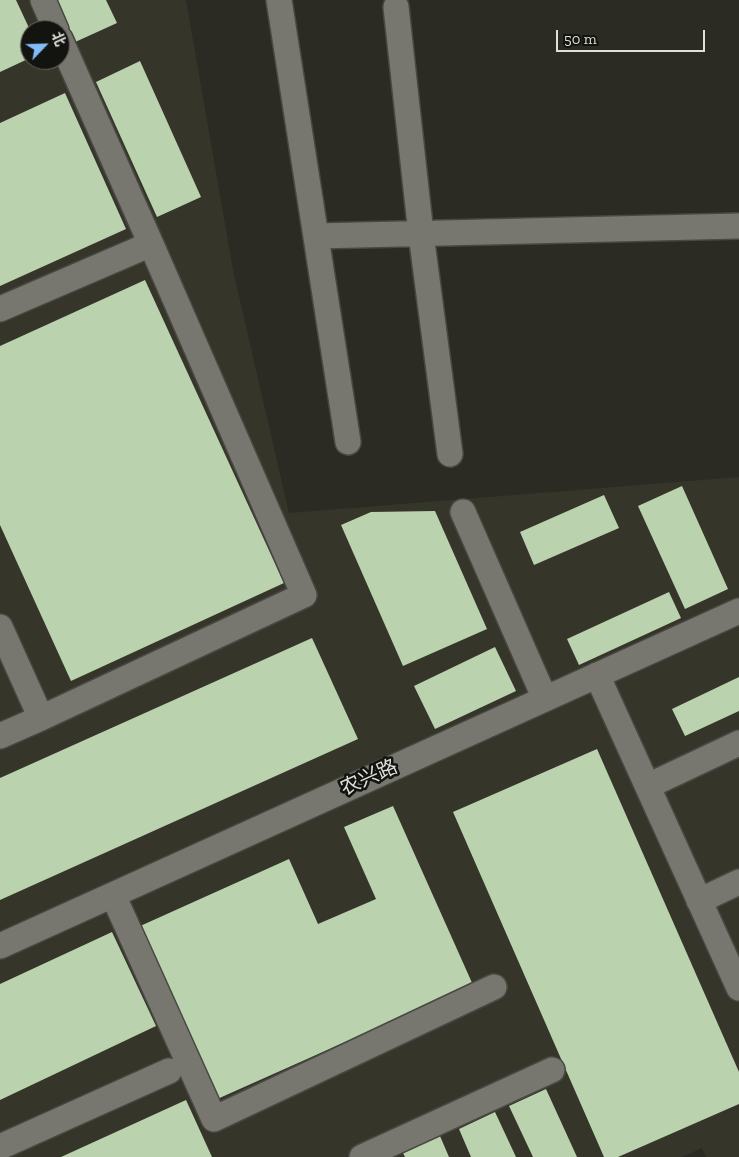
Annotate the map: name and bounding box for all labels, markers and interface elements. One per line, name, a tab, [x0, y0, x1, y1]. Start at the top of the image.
north arrow	[20, 20, 70, 70]
scale bar	[559, 20, 708, 52]
text: 北	[48, 29, 69, 49]
text: 50 m	[564, 30, 597, 48]
street label: 农兴路	[337, 755, 401, 801]

